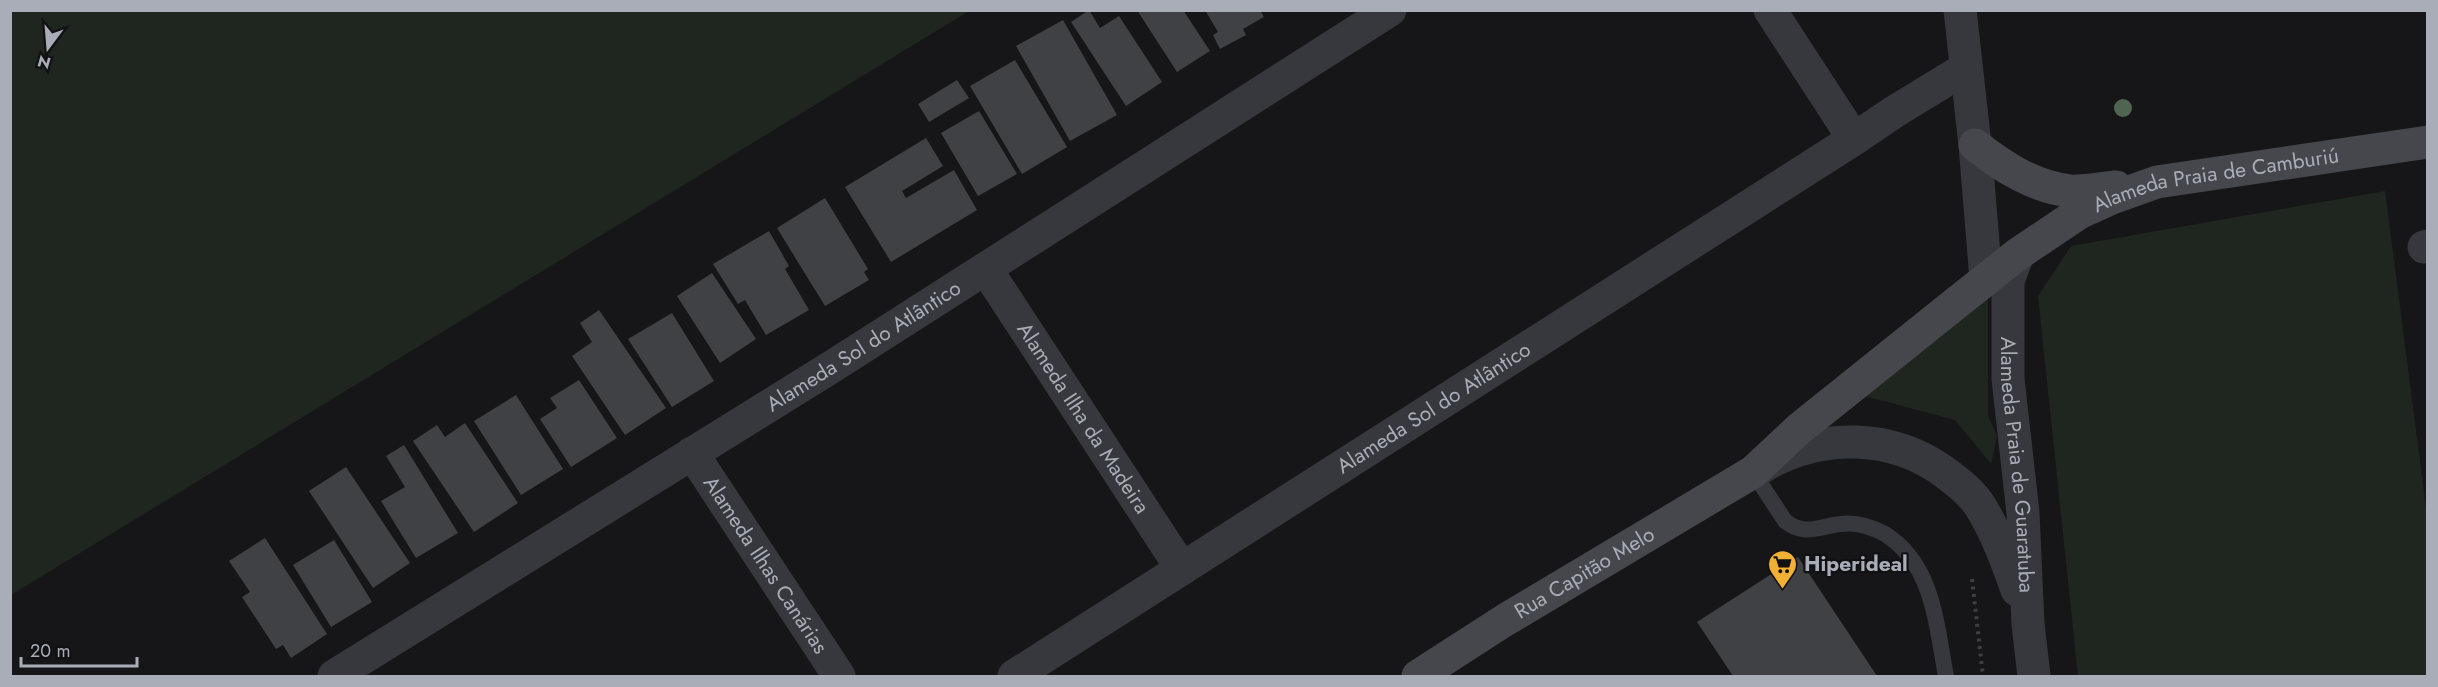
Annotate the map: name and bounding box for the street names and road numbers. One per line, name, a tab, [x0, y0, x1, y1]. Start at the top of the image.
street label: Alameda Praia de Camburiú	[2088, 140, 2341, 220]
street label: Alameda Sol do Atlântico	[760, 273, 967, 419]
street label: Alameda Ilha da Madeira	[1010, 316, 1157, 520]
street label: Alameda Sol do Atlântico	[1331, 334, 1537, 481]
street label: Alameda Praia de Guaratuba	[1993, 337, 2042, 593]
street label: Alameda Ilhas Canárias	[696, 470, 835, 660]
street label: Rua Capitão Melo	[1509, 519, 1660, 626]

